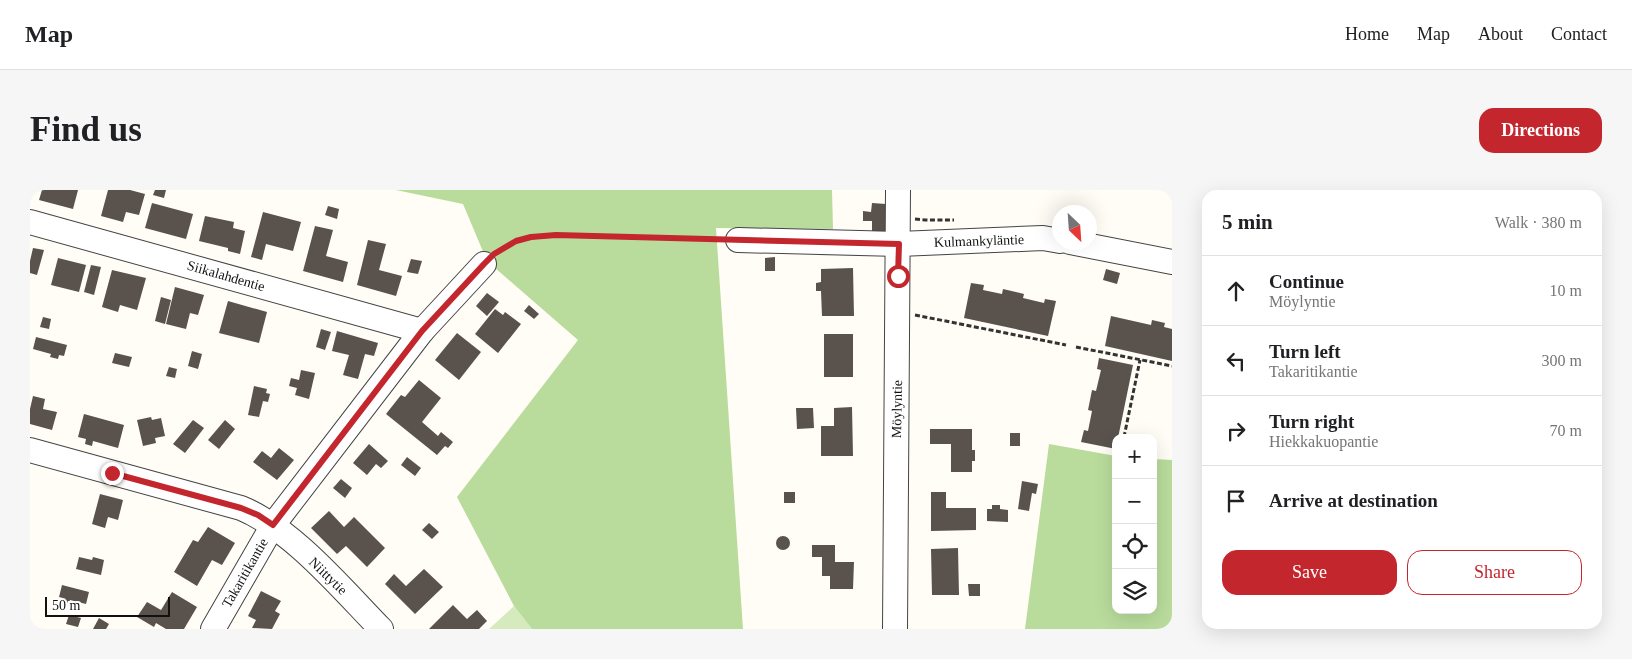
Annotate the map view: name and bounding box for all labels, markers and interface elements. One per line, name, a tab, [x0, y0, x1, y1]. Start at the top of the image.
text: Map	[25, 21, 73, 47]
text: Home	[1345, 24, 1389, 44]
text: Map	[1417, 24, 1450, 44]
text: About	[1478, 24, 1523, 44]
text: Contact	[1551, 24, 1607, 44]
button: Directions	[1479, 108, 1602, 153]
text: Find us	[30, 110, 142, 149]
north arrow	[1052, 205, 1097, 250]
text: 5 min	[1222, 210, 1273, 234]
text: Walk · 380 m	[1495, 214, 1582, 231]
street label: Kulmankyläntie	[934, 232, 1024, 250]
street label: Siikalahdentie	[185, 258, 267, 294]
route start	[887, 265, 910, 288]
text: Continue	[1269, 271, 1344, 292]
icon: ahead	[1222, 277, 1250, 305]
text: 10 m	[1550, 282, 1582, 299]
text: Möylyntie	[1269, 293, 1336, 310]
text: Turn left	[1269, 341, 1341, 362]
icon: left	[1222, 347, 1250, 375]
text: 300 m	[1542, 352, 1582, 369]
text: Takaritikantie	[1269, 363, 1358, 380]
street label: Möylyntie	[889, 380, 905, 438]
text: Turn right	[1269, 411, 1354, 432]
icon: right	[1222, 417, 1250, 445]
text: 70 m	[1550, 422, 1582, 439]
text: Hiekkakuopantie	[1269, 433, 1378, 450]
map controls	[1112, 434, 1157, 614]
button: +	[1112, 434, 1157, 479]
route end	[101, 462, 124, 485]
button: −	[1112, 479, 1157, 524]
icon: arrive	[1222, 487, 1250, 515]
text: Arrive at destination	[1269, 490, 1438, 511]
button: locate	[1112, 524, 1157, 569]
street label: Takaritikantie	[219, 536, 271, 610]
button: Save	[1222, 550, 1397, 595]
button: Share	[1407, 550, 1582, 595]
street label: Niittytie	[306, 554, 350, 598]
button: layers	[1112, 569, 1157, 614]
scale bar	[45, 594, 170, 617]
text: 50 m	[52, 598, 80, 613]

